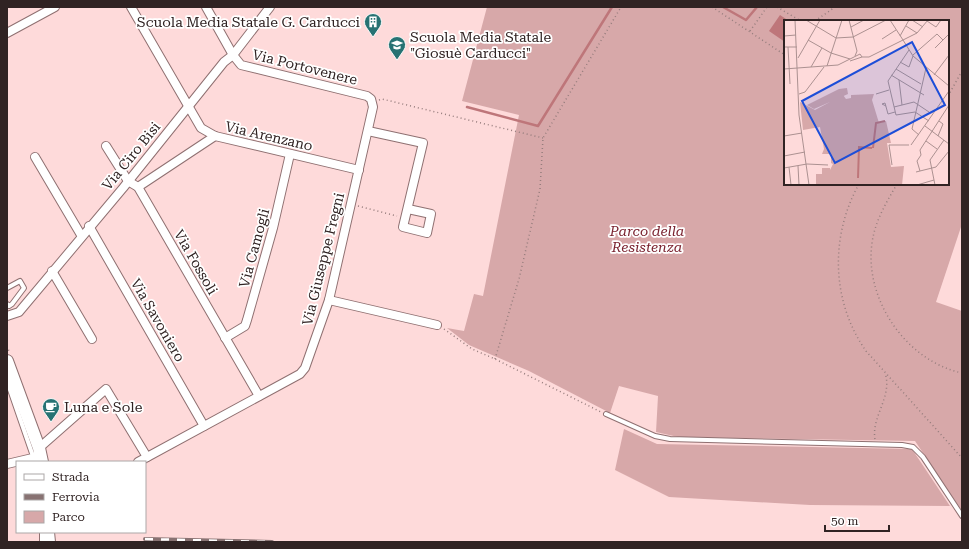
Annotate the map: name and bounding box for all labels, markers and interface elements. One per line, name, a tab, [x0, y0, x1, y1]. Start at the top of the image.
building icon: Scuola Media Statale G. Carducci	[363, 12, 383, 37]
place label: Scuola Media Statale G. Carducci	[137, 14, 361, 30]
inset map	[784, 20, 949, 185]
place label: Scuola Media Statale "Giosuè Carducci"	[410, 29, 551, 61]
school or university icon: Scuola Media Statale "Giosuè Carducci"	[387, 35, 407, 60]
street label: Via Portovenere	[251, 46, 359, 88]
street label: Via Ciro Bisi	[99, 118, 164, 193]
street label: Via Arenzano	[224, 118, 314, 154]
street label: Via Giuseppe Fregni	[299, 190, 347, 327]
street label: Via Camogli	[236, 206, 272, 289]
park label: Parco della Resistenza	[609, 223, 684, 255]
street label: Via Fossoli	[171, 227, 221, 298]
street label: Via Savoniero	[128, 276, 188, 364]
cafe icon: Luna e Sole	[41, 397, 61, 422]
place label: Luna e Sole	[64, 399, 143, 415]
legend	[16, 461, 146, 533]
text: Strada	[52, 470, 90, 484]
text: Ferrovia	[52, 490, 100, 504]
scale bar	[825, 507, 889, 533]
text: Parco	[52, 510, 85, 524]
text: 50 m	[831, 514, 858, 528]

